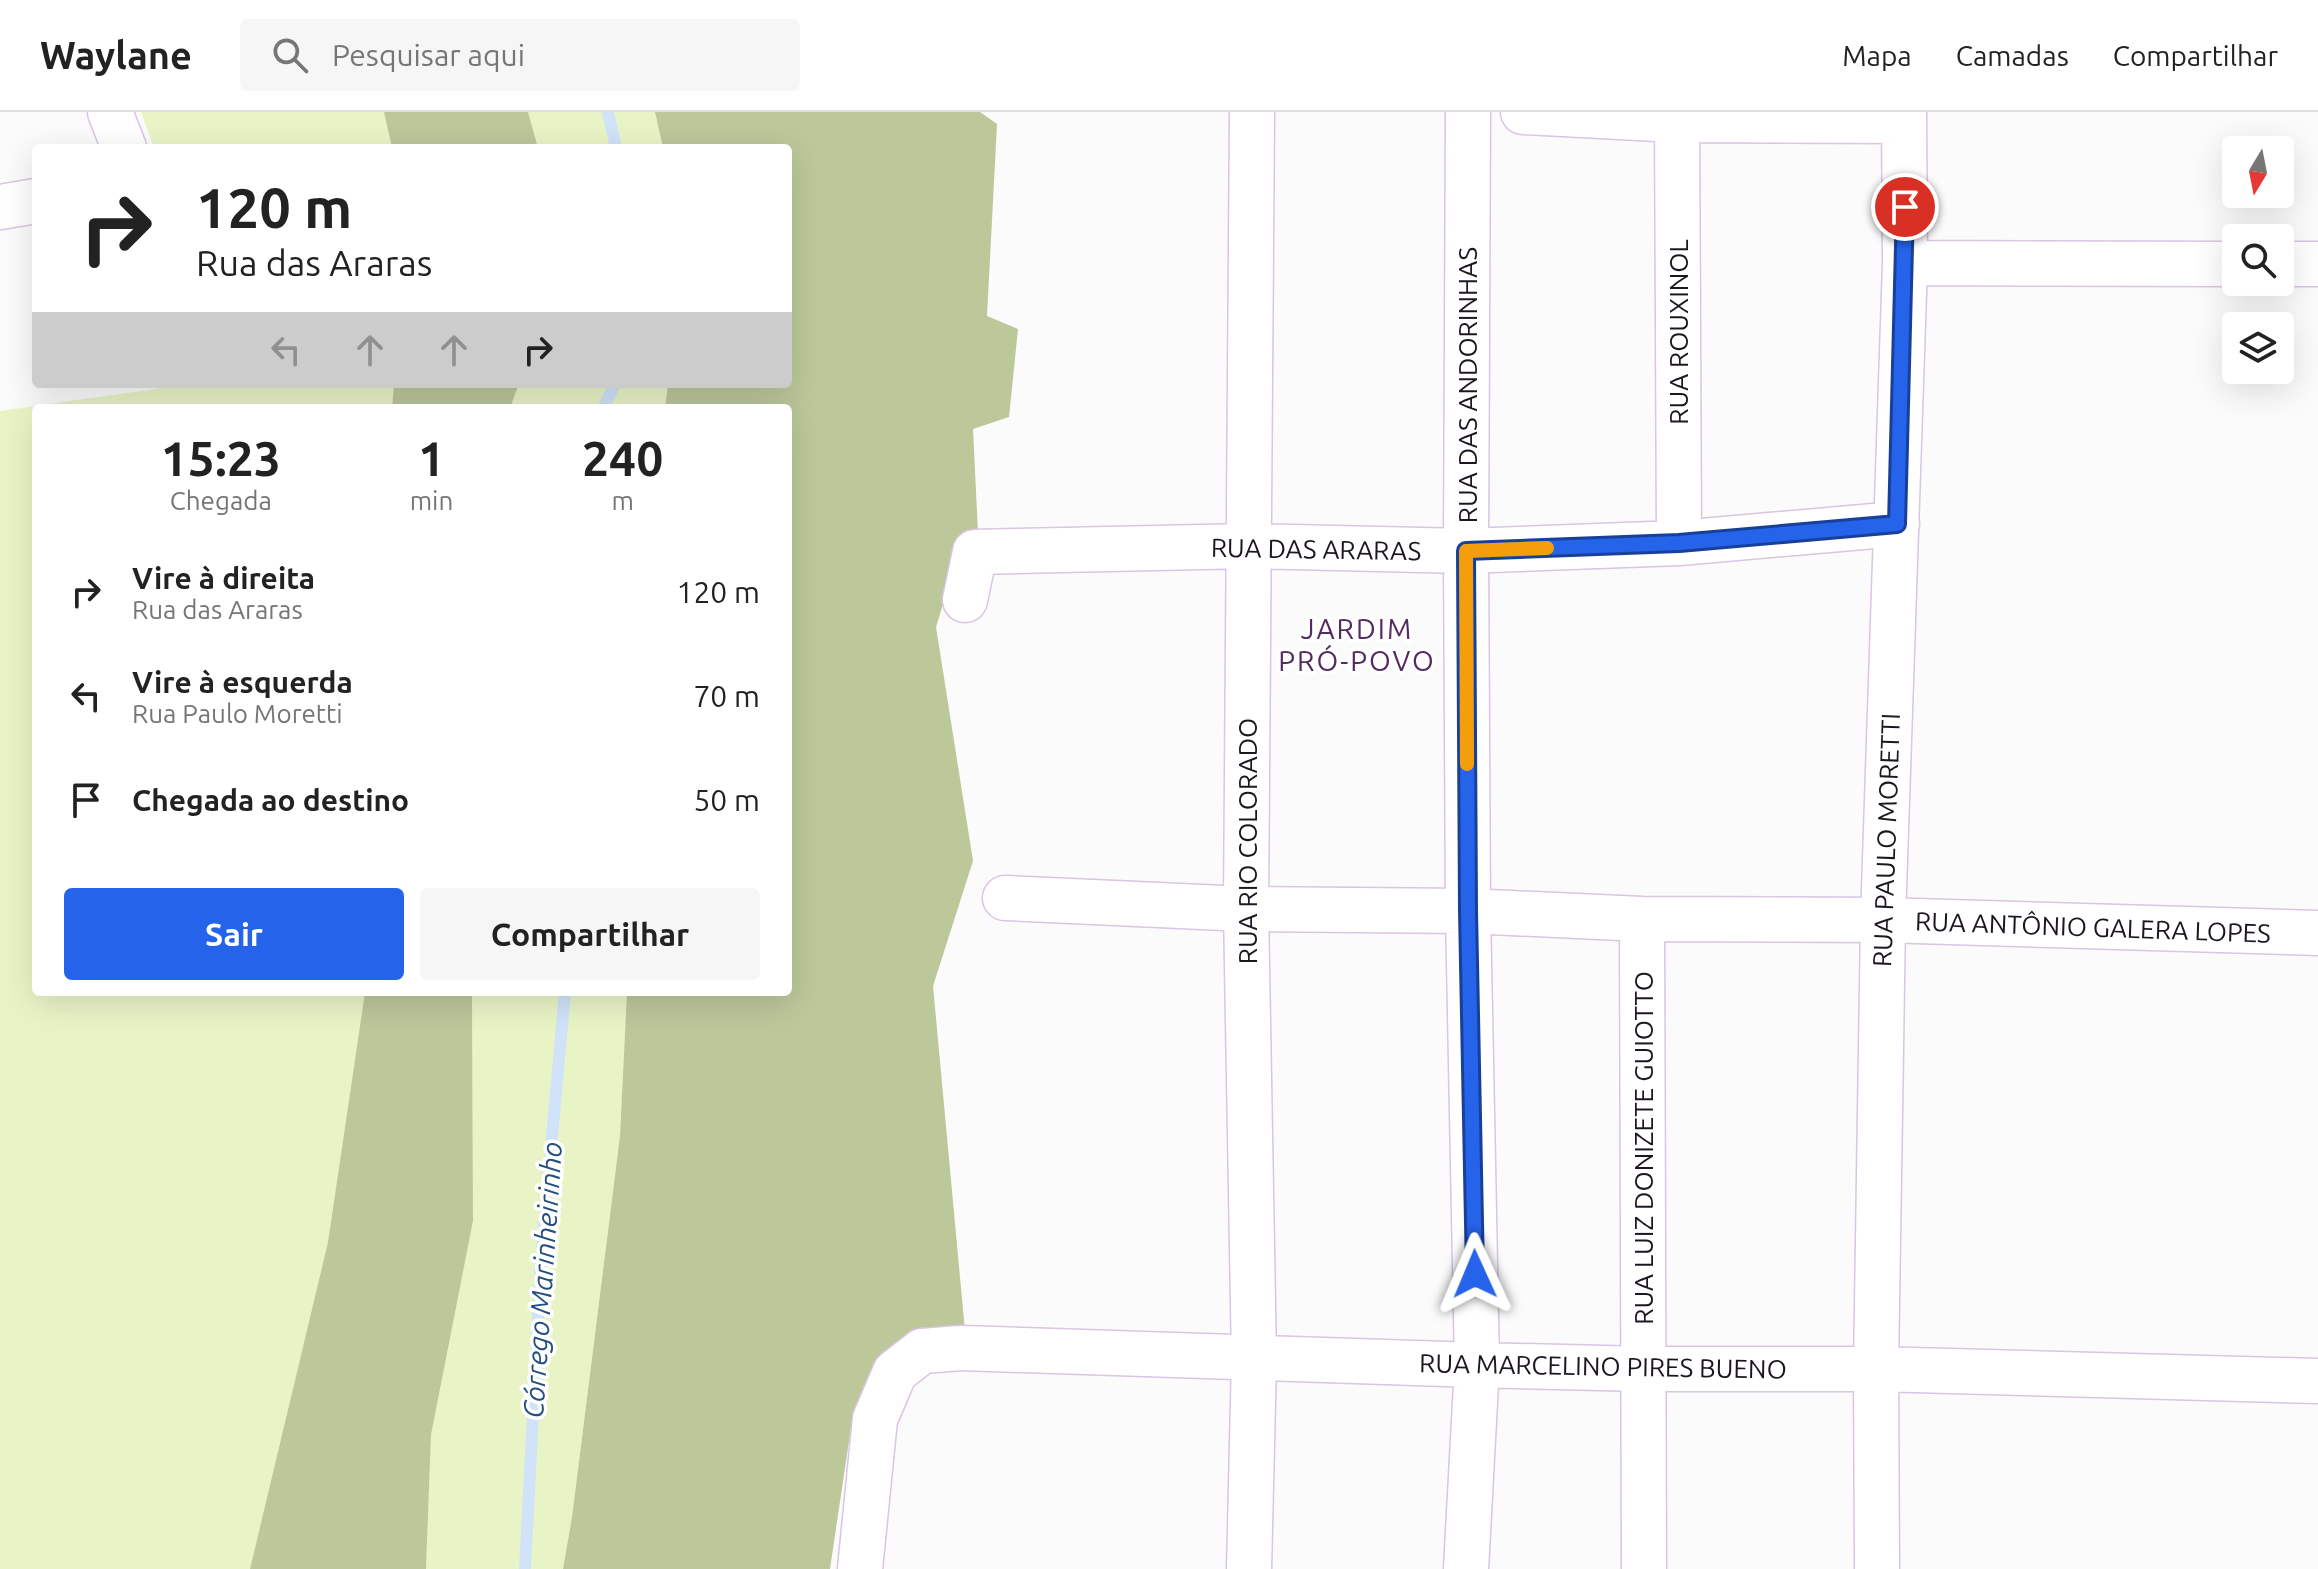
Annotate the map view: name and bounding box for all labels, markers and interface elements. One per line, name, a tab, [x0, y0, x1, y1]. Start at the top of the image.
search box	[240, 19, 800, 91]
icon: search	[268, 33, 312, 77]
text: Waylane	[40, 34, 192, 76]
text: Pesquisar aqui	[332, 38, 525, 72]
text: Mapa	[1842, 40, 1912, 71]
text: Camadas	[1956, 40, 2069, 71]
text: Compartilhar	[2113, 40, 2278, 71]
north arrow	[2222, 136, 2294, 208]
map controls	[2222, 136, 2294, 384]
pin	[1871, 173, 1939, 241]
icon: right	[64, 176, 168, 280]
text: 120 m	[196, 176, 352, 239]
icon: arrive	[1883, 185, 1927, 229]
button: search	[2222, 224, 2294, 296]
street label: RUA ROUXINOL	[1664, 239, 1693, 425]
text: Rua das Araras	[196, 242, 432, 283]
street label: RUA DAS ANDORINHAS	[1453, 247, 1482, 523]
button: layers	[2222, 312, 2294, 384]
icon: left	[264, 328, 308, 372]
icon: ahead	[348, 328, 392, 372]
icon: ahead	[432, 328, 476, 372]
icon: right	[516, 328, 560, 372]
text: 15:23	[161, 431, 281, 485]
text: 1	[418, 431, 445, 485]
text: 240	[582, 431, 663, 485]
text: Chegada	[170, 486, 272, 515]
text: min	[410, 486, 453, 515]
text: m	[611, 486, 634, 515]
street label: RUA DAS ARARAS	[1211, 533, 1421, 565]
text: Vire à direita	[132, 561, 315, 595]
icon: right	[64, 570, 108, 614]
text: 120 m	[676, 575, 760, 609]
text: Rua das Araras	[132, 595, 303, 624]
district label: JARDIM PRÓ-POVO	[1278, 613, 1436, 676]
text: Vire à esquerda	[132, 665, 353, 699]
icon: left	[64, 674, 108, 718]
text: 70 m	[693, 679, 760, 713]
text: Rua Paulo Moretti	[132, 699, 343, 728]
street label: RUA PAULO MORETTI	[1867, 713, 1905, 967]
street label: RUA RIO COLORADO	[1233, 718, 1262, 964]
icon: arrive	[64, 778, 108, 822]
text: Chegada ao destino	[132, 783, 409, 817]
text: 50 m	[693, 783, 760, 817]
button: Sair	[64, 888, 404, 980]
button: Compartilhar	[420, 888, 760, 980]
street label: RUA ANTÔNIO GALERA LOPES	[1915, 906, 2271, 948]
street label: RUA LUIZ DONIZETE GUIOTTO	[1629, 971, 1658, 1325]
water label: Córrego Marinheirinho	[517, 1141, 567, 1419]
position arrow	[1433, 1232, 1517, 1316]
street label: RUA MARCELINO PIRES BUENO	[1419, 1348, 1787, 1384]

